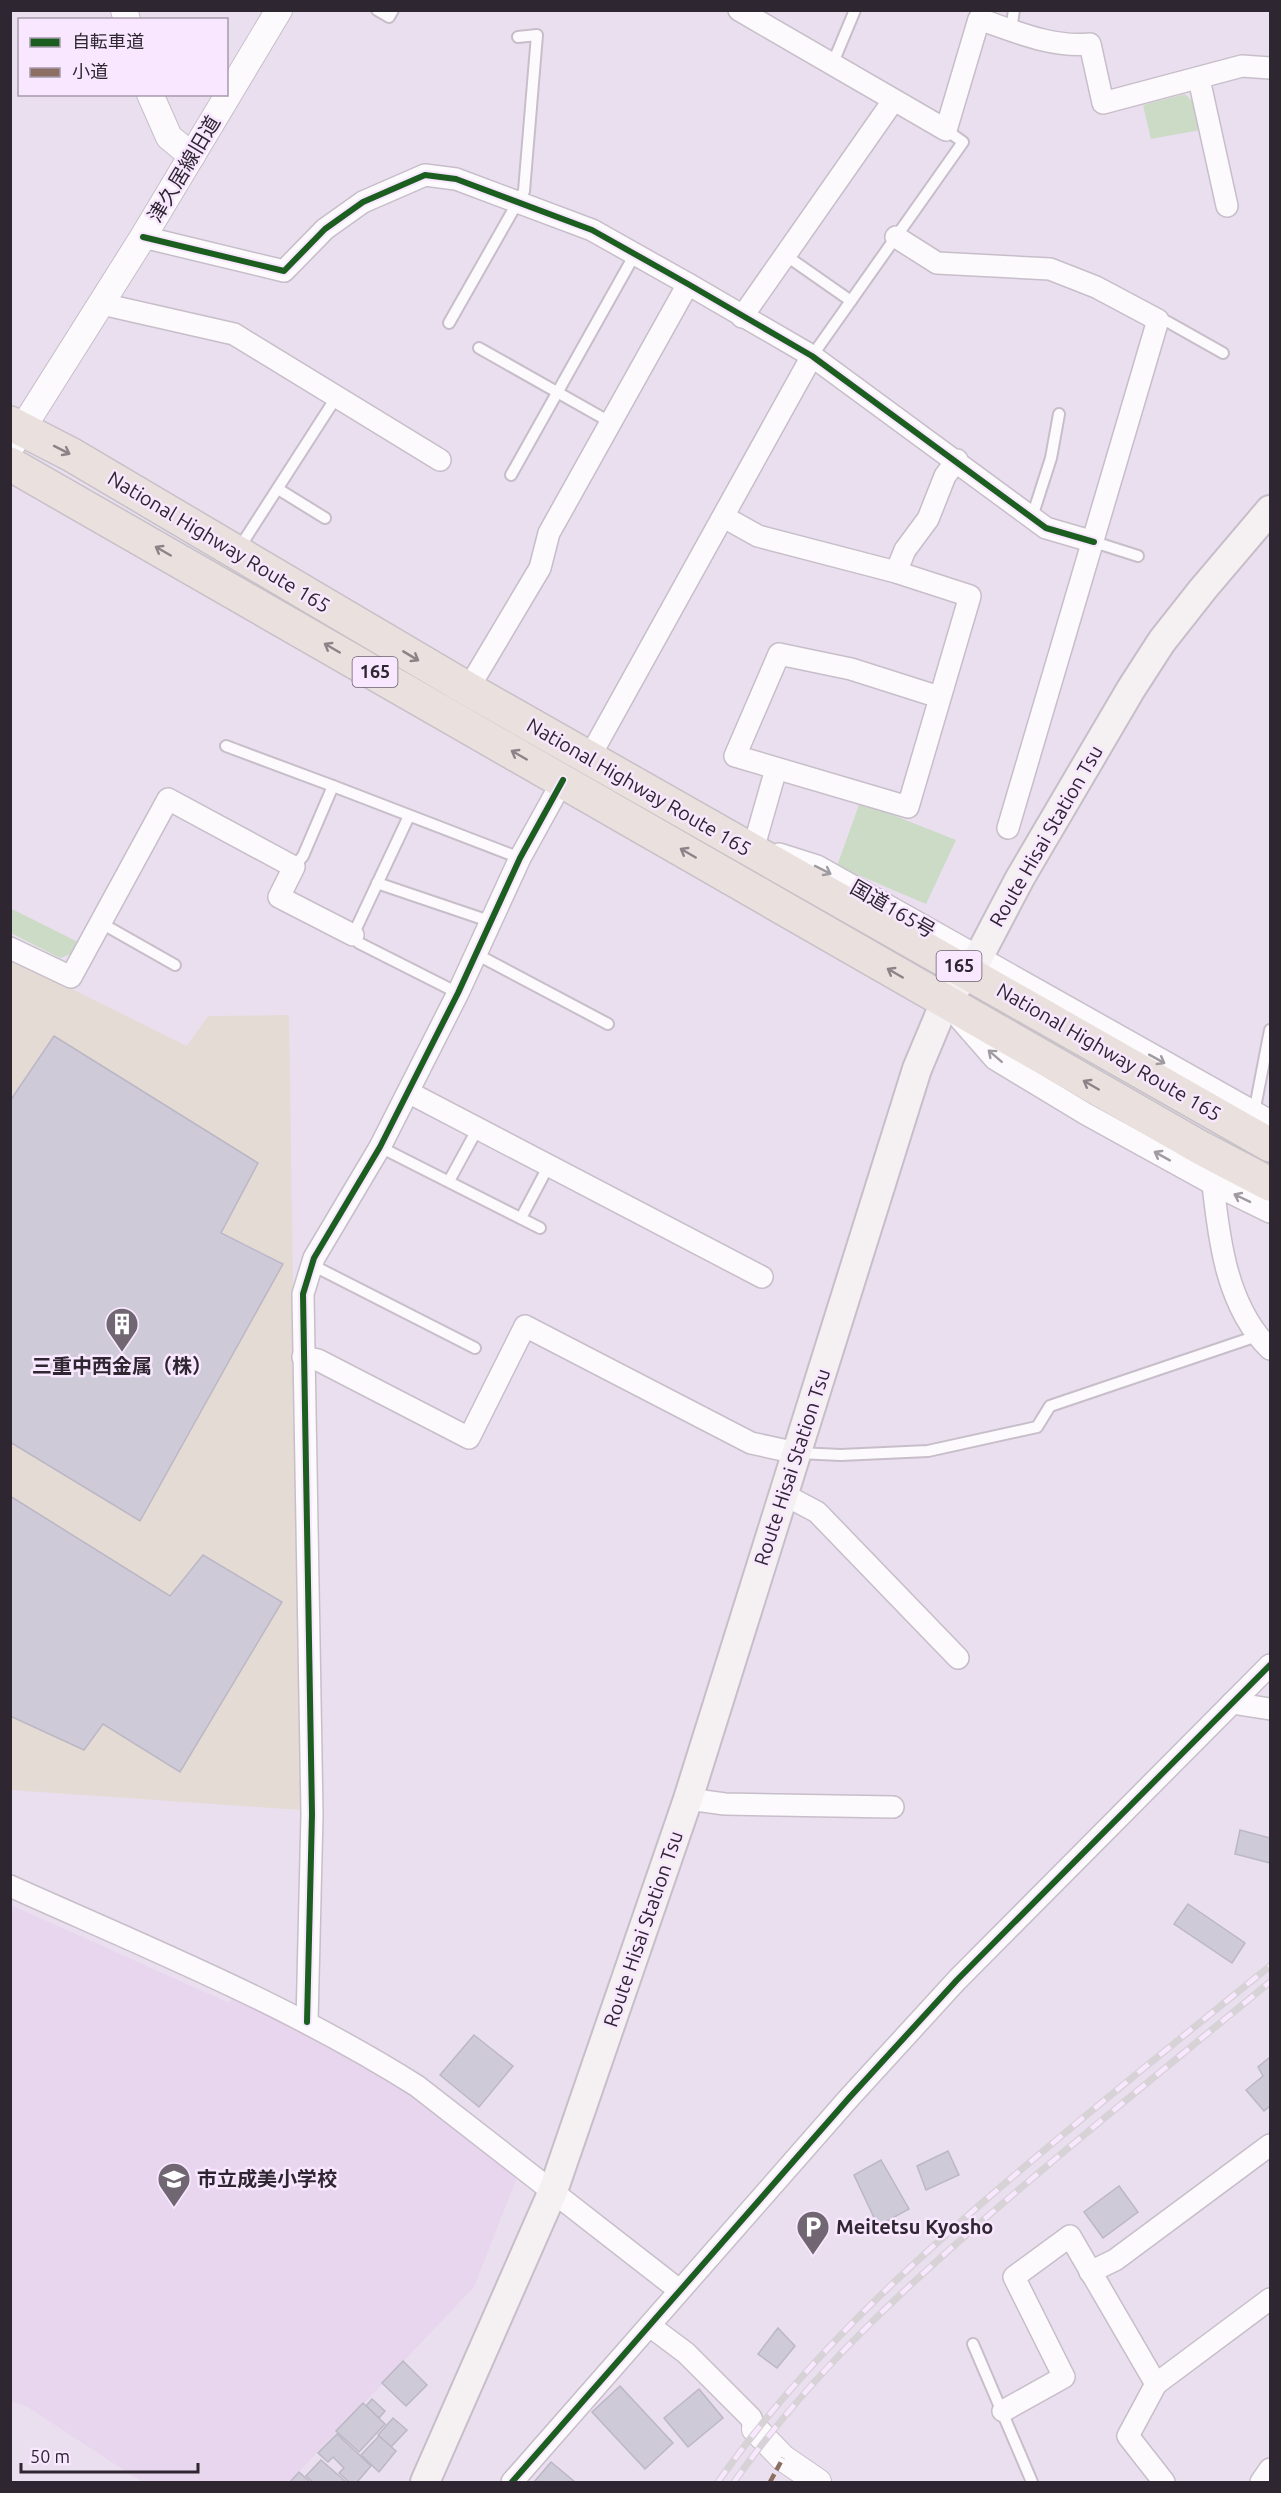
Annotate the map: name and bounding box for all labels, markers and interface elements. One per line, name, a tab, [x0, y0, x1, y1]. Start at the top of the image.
legend	[18, 18, 228, 96]
text: 自転車道	[72, 31, 144, 51]
text: 小道	[72, 61, 108, 81]
street label: 津久居線旧道	[143, 111, 224, 226]
one-way arrow	[53, 445, 71, 456]
street label: National Highway Route 165	[104, 466, 334, 617]
one-way arrow	[155, 545, 172, 557]
one-way arrow	[324, 642, 341, 654]
one-way arrow	[402, 650, 419, 662]
road number: 165	[352, 657, 398, 687]
street label: National Highway Route 165	[523, 713, 755, 860]
street label: Route Hisai Station Tsu	[984, 741, 1107, 931]
one-way arrow	[511, 749, 529, 760]
one-way arrow	[680, 846, 697, 858]
one-way arrow	[814, 864, 832, 876]
street label: 国道165号	[847, 875, 940, 942]
road number: 165	[936, 951, 982, 981]
one-way arrow	[887, 966, 904, 978]
street label: National Highway Route 165	[993, 978, 1225, 1125]
one-way arrow	[987, 1050, 1003, 1063]
one-way arrow	[1148, 1053, 1165, 1065]
one-way arrow	[1083, 1078, 1100, 1090]
one-way arrow	[1154, 1150, 1172, 1161]
one-way arrow	[1233, 1192, 1251, 1204]
building icon: 三重中西金属（株）	[104, 1306, 140, 1353]
place label: 三重中西金属（株）	[32, 1354, 212, 1377]
street label: Route Hisai Station Tsu	[749, 1366, 834, 1568]
street label: Route Hisai Station Tsu	[598, 1828, 687, 2030]
school or university icon: 市立成美小学校	[156, 2161, 192, 2208]
place label: 市立成美小学校	[197, 2167, 337, 2190]
parking icon: Meitetsu Kyosho	[795, 2209, 831, 2256]
place label: Meitetsu Kyosho	[836, 2215, 993, 2238]
scale bar	[21, 2436, 198, 2474]
text: 50 m	[30, 2446, 70, 2466]

